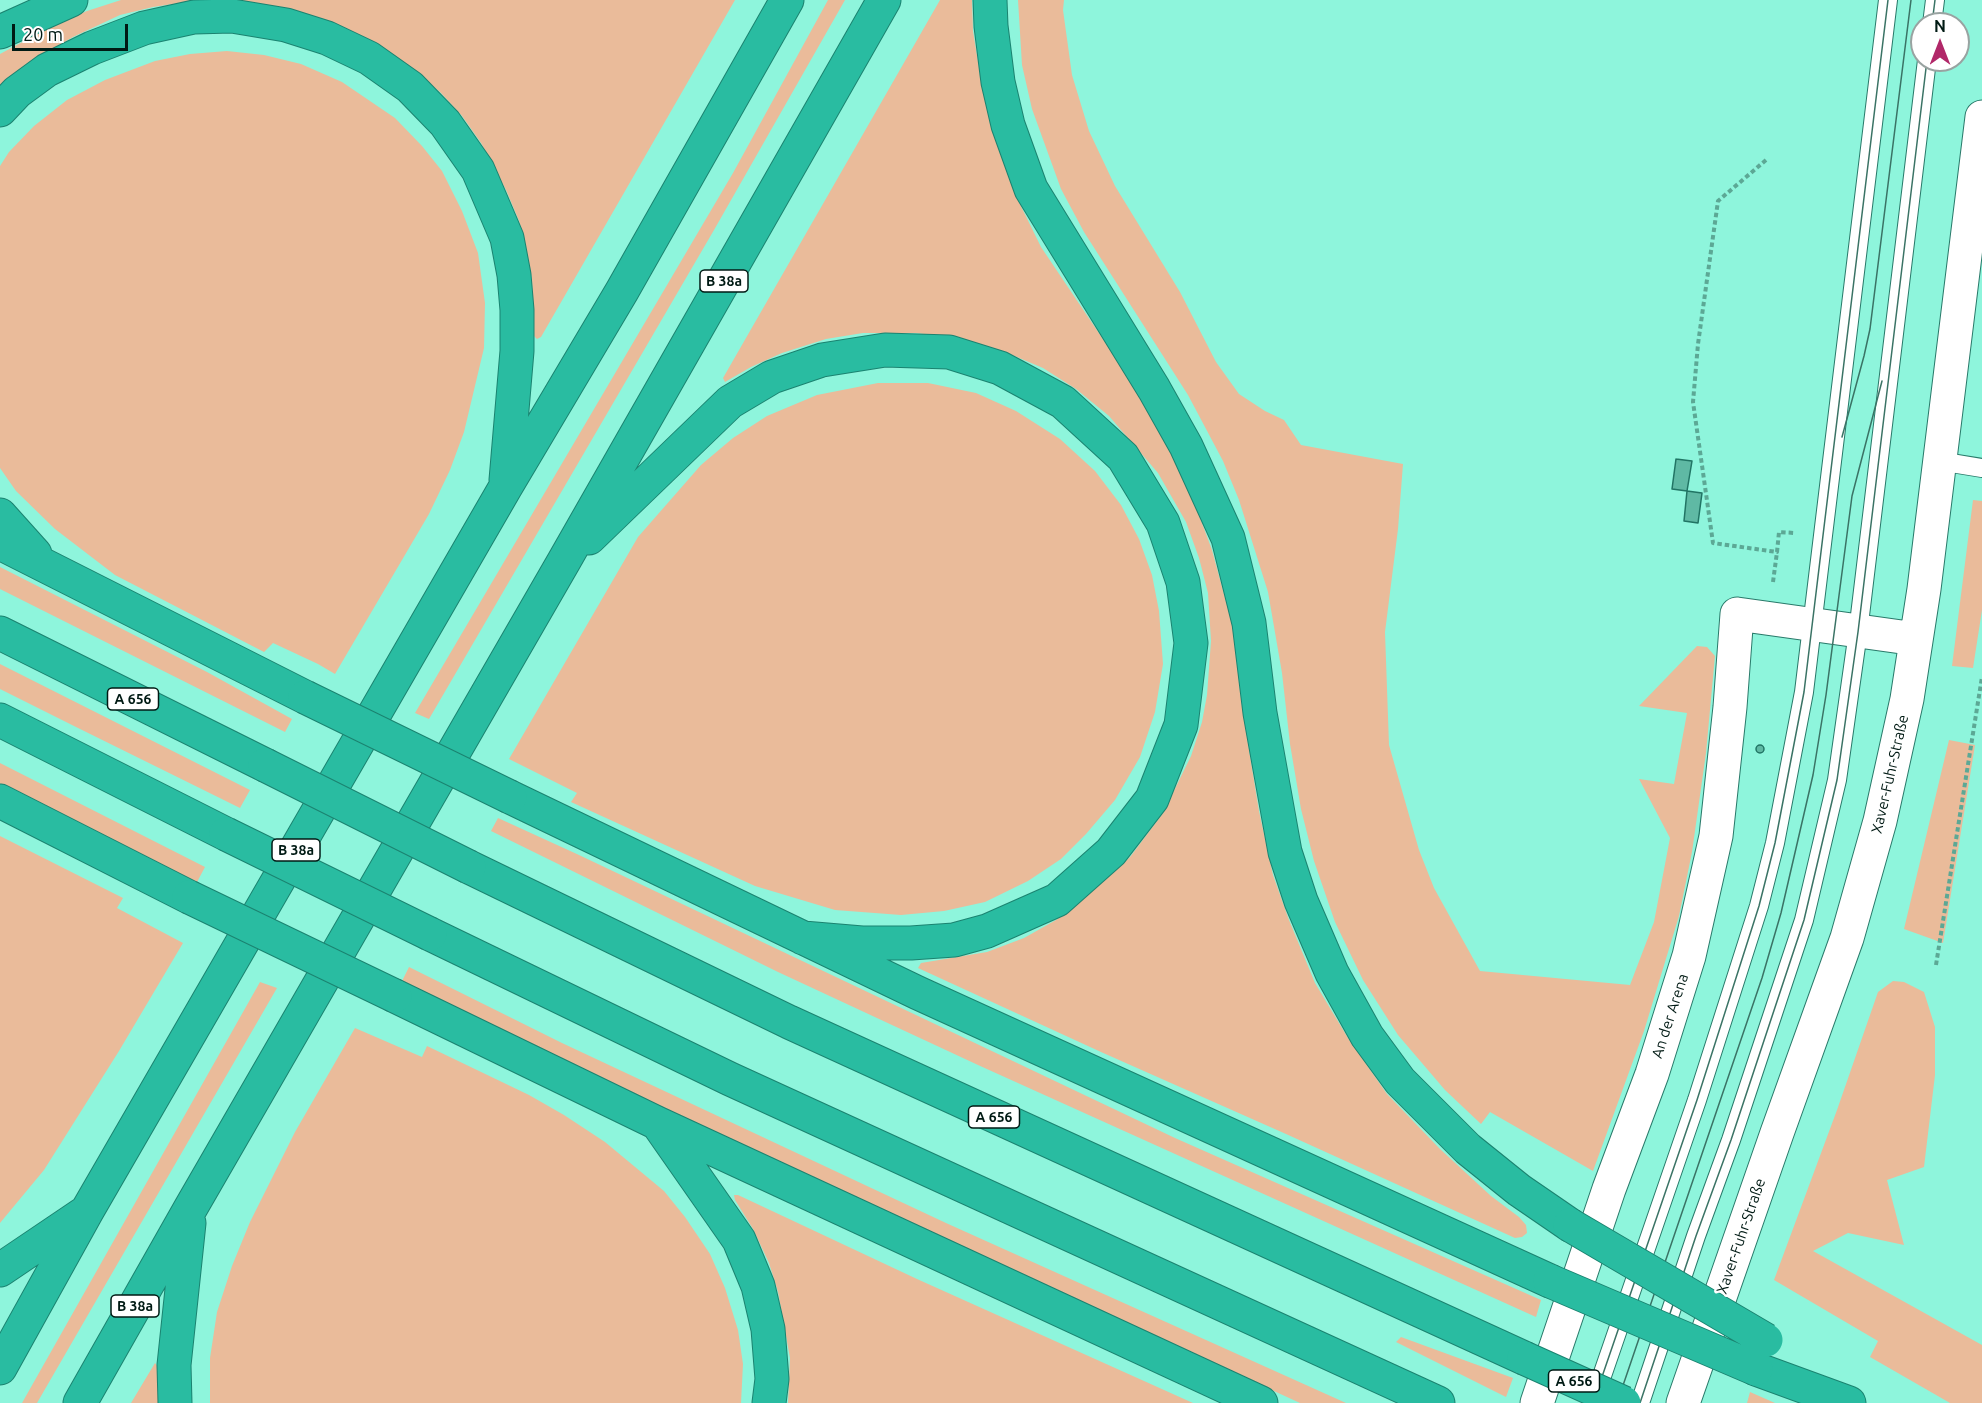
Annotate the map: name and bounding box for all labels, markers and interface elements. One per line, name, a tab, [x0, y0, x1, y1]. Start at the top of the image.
scale bar	[15, 12, 130, 50]
north arrow	[1910, 12, 1970, 72]
text: N	[1934, 17, 1946, 35]
text: 20 m	[23, 24, 63, 44]
road number: B 38a	[700, 270, 748, 292]
road number: A 656	[108, 688, 158, 710]
street label: Xaver-Fuhr-Straße	[1868, 713, 1912, 835]
road number: B 38a	[272, 839, 320, 861]
street label: An der Arena	[1648, 971, 1692, 1061]
road number: A 656	[968, 1106, 1020, 1128]
street label: Xaver-Fuhr-Straße	[1713, 1176, 1769, 1296]
road number: B 38a	[111, 1295, 159, 1317]
road number: A 656	[1548, 1370, 1600, 1392]

